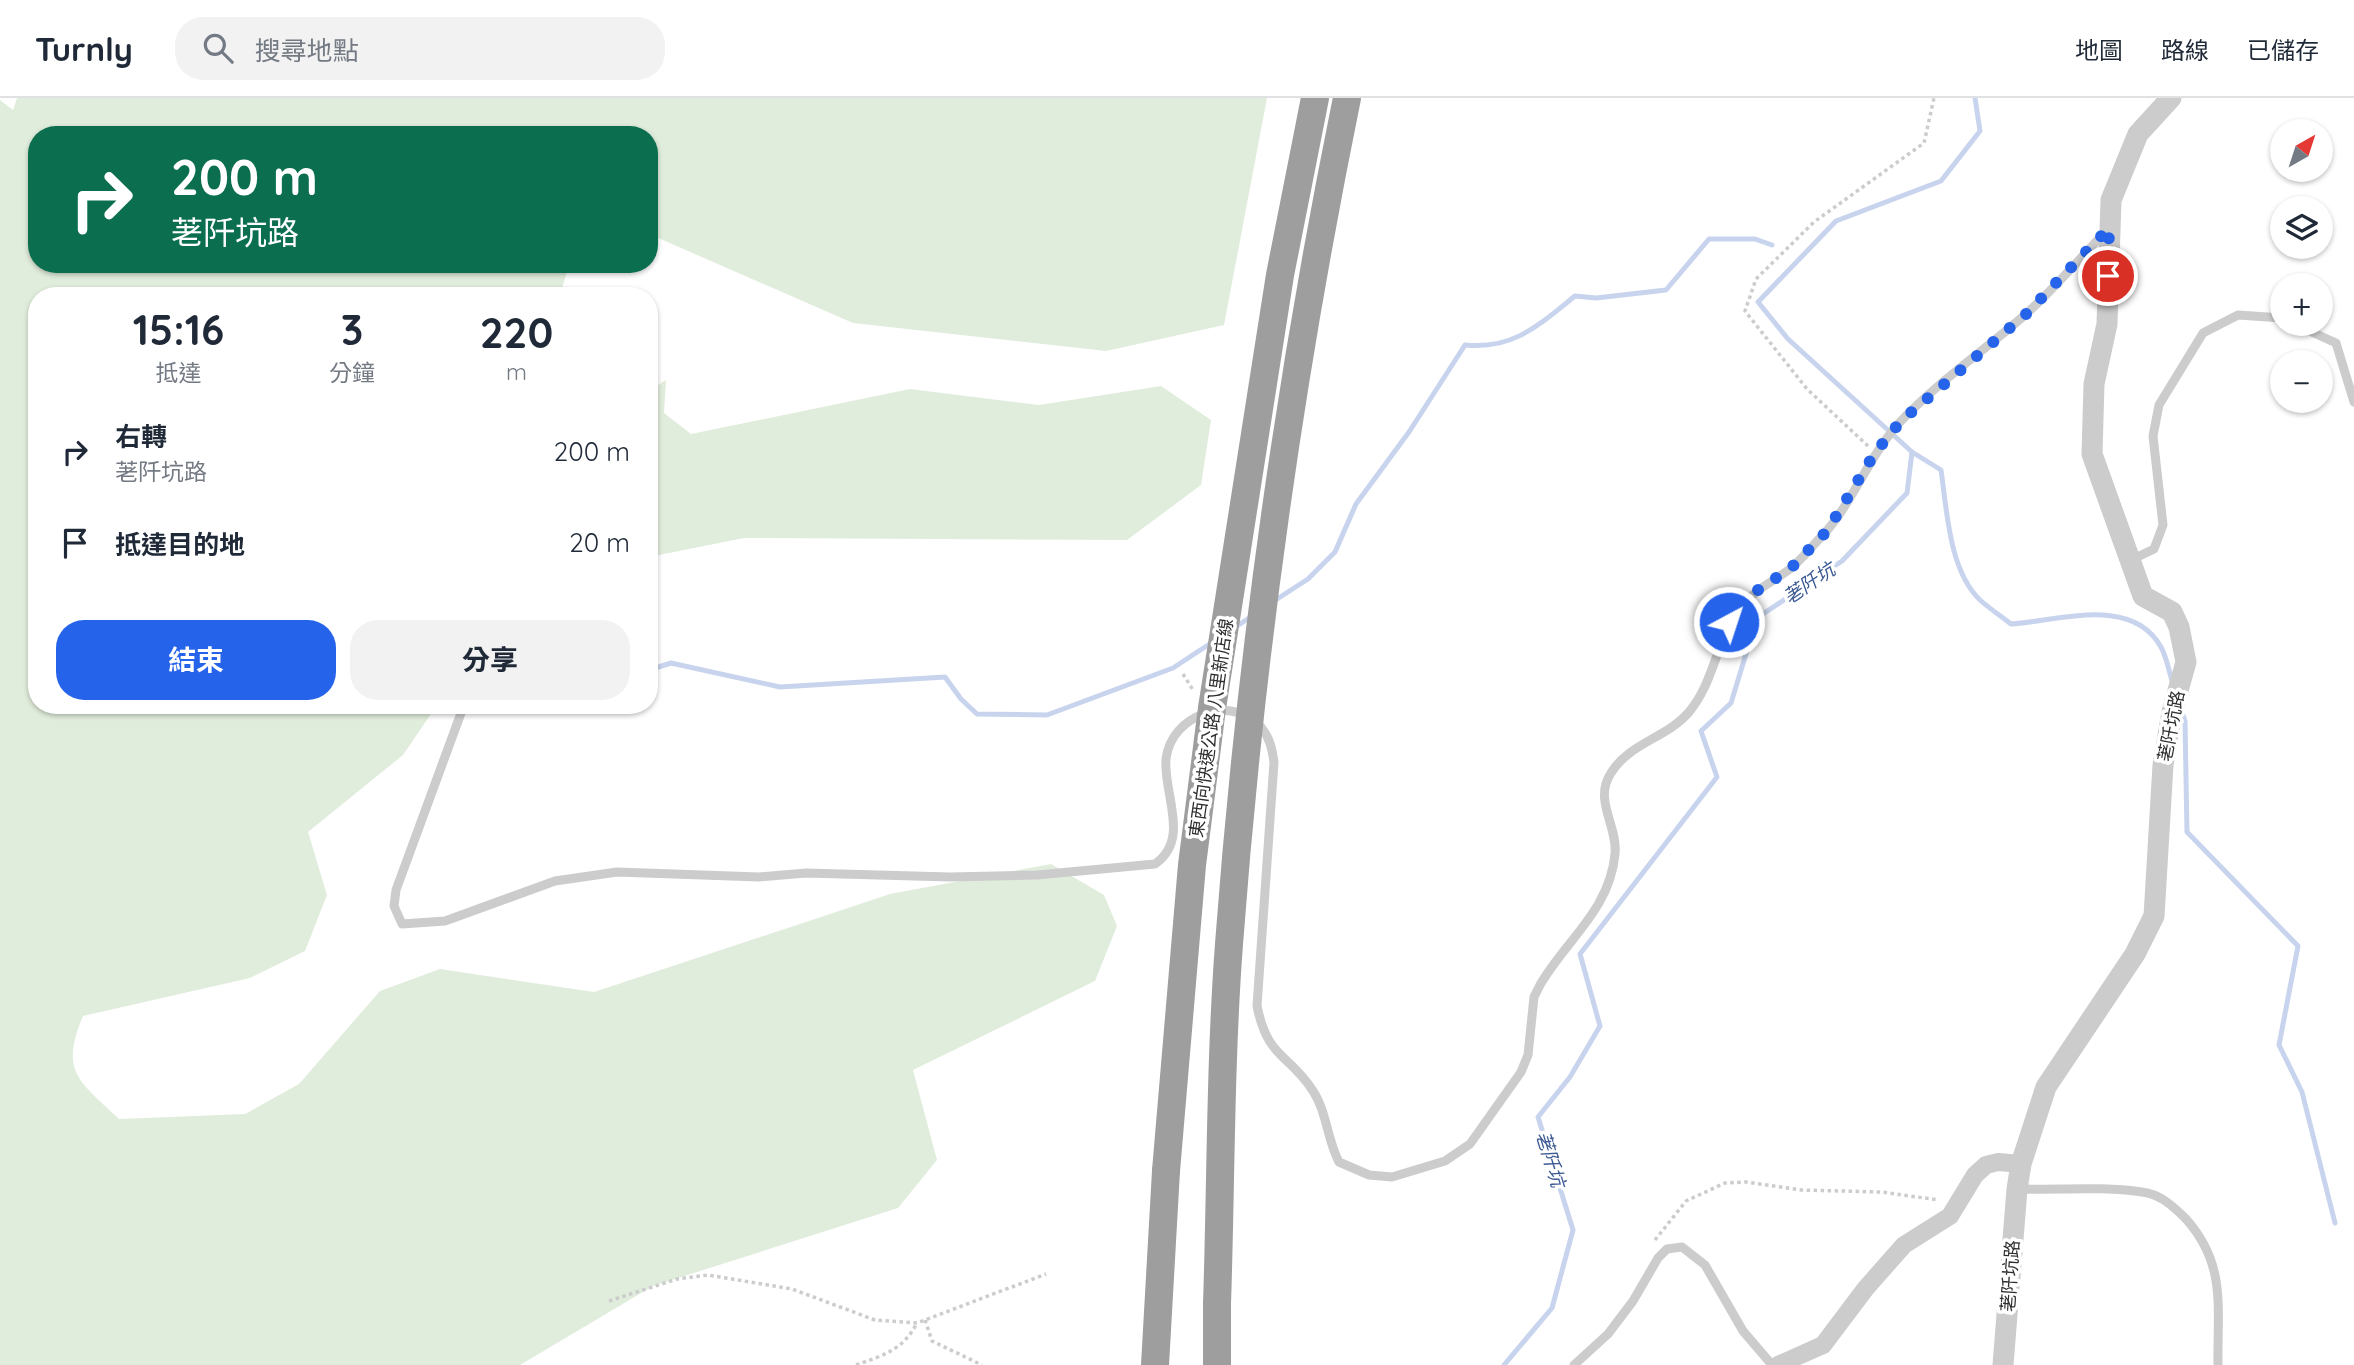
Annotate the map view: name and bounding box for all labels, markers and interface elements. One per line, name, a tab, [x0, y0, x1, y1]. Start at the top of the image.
search box	[175, 17, 665, 80]
text: Turnly	[35, 28, 133, 69]
icon: search	[199, 29, 237, 67]
text: 搜尋地點	[255, 34, 359, 67]
text: 地圖	[2075, 35, 2123, 65]
text: 路線	[2161, 35, 2209, 65]
text: 已儲存	[2247, 35, 2319, 65]
north arrow	[2270, 119, 2333, 182]
map controls	[2270, 119, 2333, 413]
text: 200 m	[171, 146, 318, 207]
icon: right	[56, 154, 147, 245]
button: layers	[2270, 196, 2333, 259]
text: 荖阡坑路	[171, 212, 299, 252]
pin	[2078, 246, 2138, 306]
icon: arrive	[2089, 257, 2127, 295]
button: +	[2270, 273, 2333, 336]
text: 15:16	[133, 303, 224, 356]
text: 3	[341, 303, 363, 356]
text: 220	[480, 306, 553, 359]
button: −	[2270, 350, 2333, 413]
text: m	[506, 357, 527, 386]
text: 抵達	[155, 358, 201, 387]
text: 分鐘	[329, 358, 375, 387]
text: 右轉	[115, 420, 167, 453]
icon: right	[56, 433, 94, 471]
text: 200 m	[554, 435, 630, 468]
text: 荖阡坑路	[115, 457, 207, 486]
icon: arrive	[56, 524, 94, 562]
text: 20 m	[569, 526, 630, 559]
text: 抵達目的地	[115, 528, 245, 561]
water label: 荖阡坑	[1779, 555, 1842, 609]
position arrow	[1692, 585, 1766, 659]
street label: 東西向快速公路 八里新店線	[1184, 617, 1238, 839]
button: 結束	[56, 620, 336, 700]
button: 分享	[350, 620, 630, 700]
street label: 荖阡坑路	[2153, 688, 2189, 764]
water label: 荖阡坑	[1531, 1128, 1572, 1193]
street label: 荖阡坑路	[1996, 1239, 2024, 1313]

